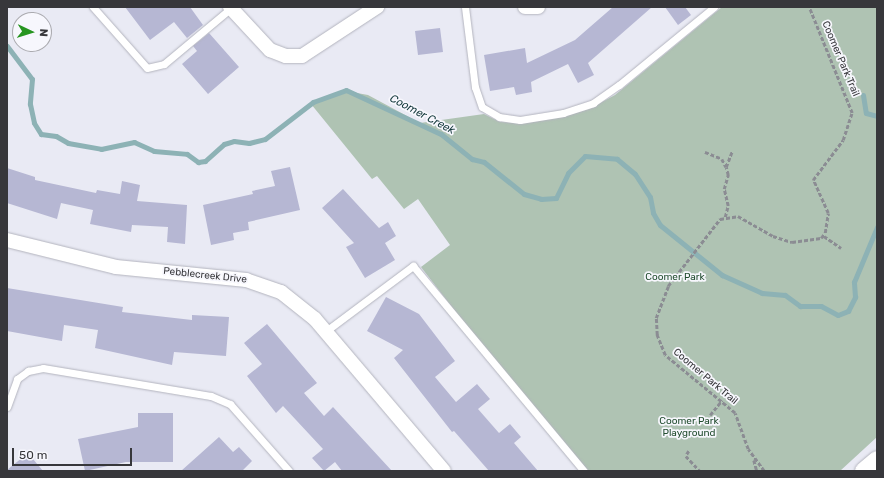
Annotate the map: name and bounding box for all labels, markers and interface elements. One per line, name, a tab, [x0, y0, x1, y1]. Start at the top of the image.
north arrow	[12, 12, 52, 52]
street label: Coomer Park Trail	[819, 19, 861, 99]
text: N	[37, 28, 50, 37]
water label: Coomer Creek	[387, 92, 457, 138]
street label: Pebblecreek Drive	[163, 266, 247, 286]
park label: Coomer Park	[645, 272, 705, 284]
street label: Coomer Park Trail	[670, 346, 740, 408]
park label: Coomer Park Playground	[659, 415, 719, 438]
scale bar	[14, 440, 134, 466]
text: 50 m	[19, 448, 47, 462]

